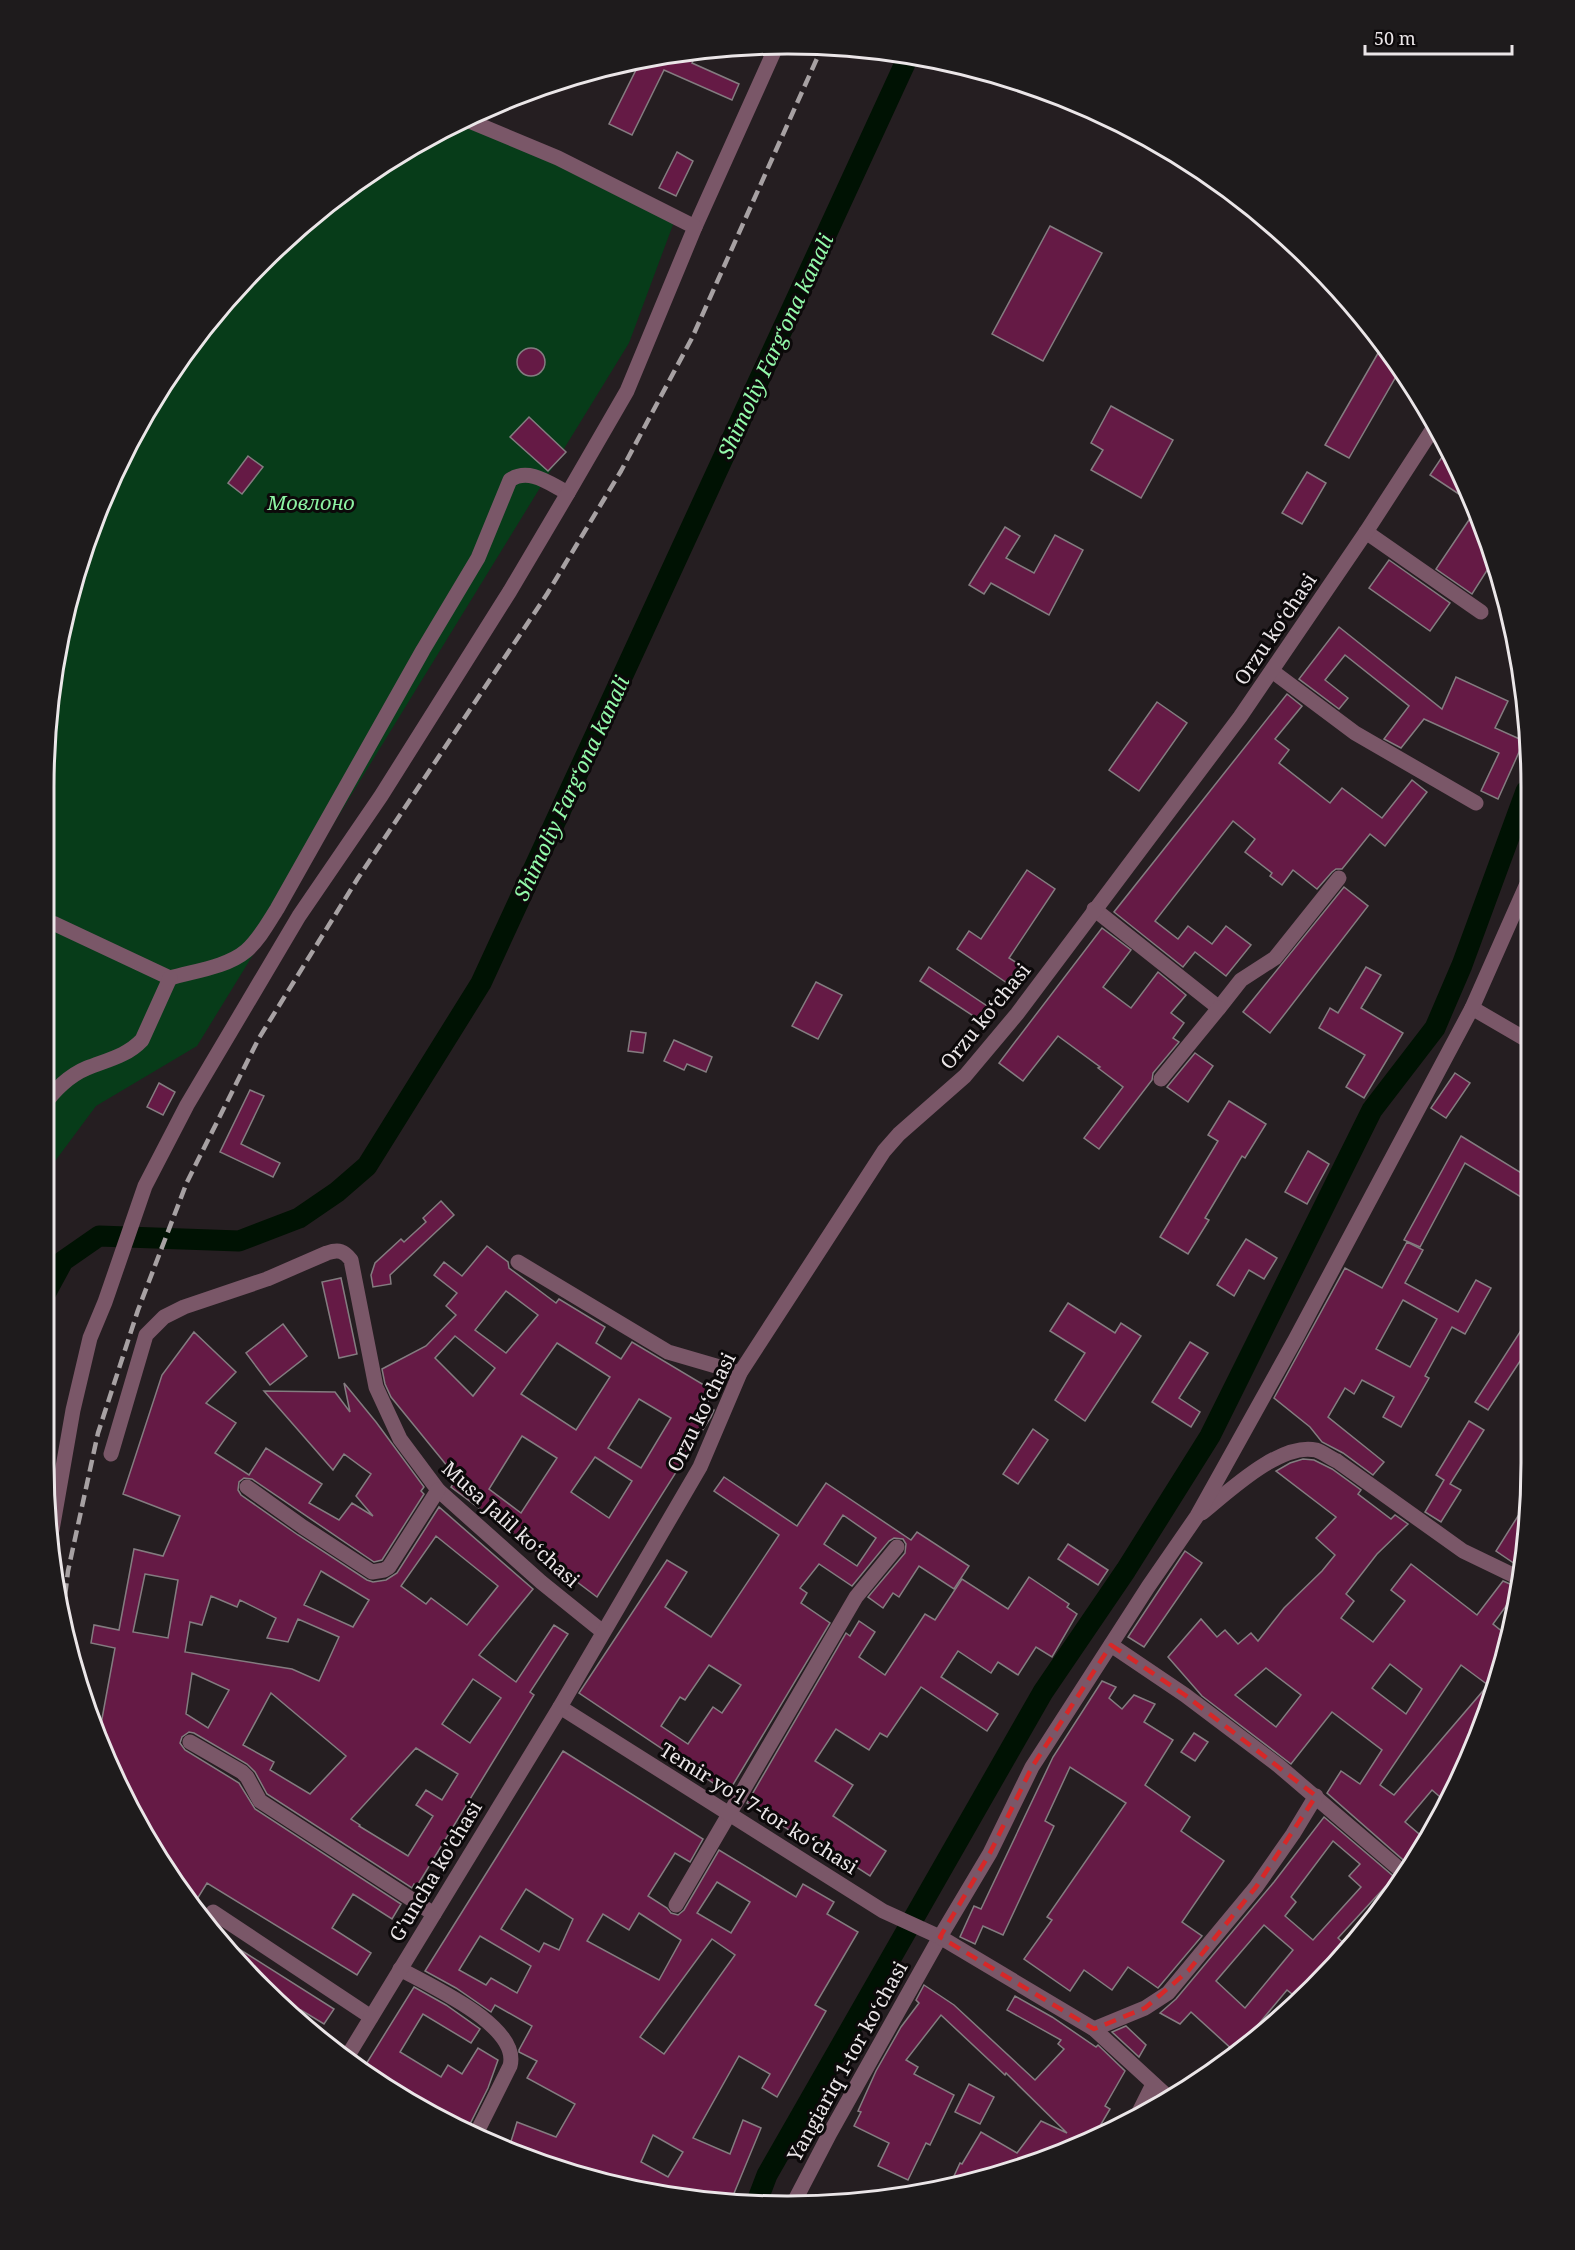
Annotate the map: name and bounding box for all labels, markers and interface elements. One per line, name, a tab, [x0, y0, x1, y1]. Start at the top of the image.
scale bar	[1365, 18, 1512, 56]
text: 50 m	[1374, 26, 1416, 50]
water label: Shimoliy Fargʻona kanali	[711, 229, 840, 463]
park label: Мовлоно	[266, 489, 355, 516]
street label: Orzu koʻchasi	[1228, 567, 1323, 690]
water label: Shimoliy Fargʻona kanali	[507, 671, 636, 905]
street label: Orzu koʻchasi	[934, 957, 1037, 1075]
street label: Orzu koʻchasi	[660, 1347, 742, 1476]
street label: Musa Jalil koʻchasi	[436, 1455, 586, 1593]
street label: Temir yoʻl 7-tor koʻchasi	[655, 1736, 864, 1880]
street label: G'uncha ko'chasi	[382, 1795, 488, 1946]
street label: Yangiariq 1-tor koʻchasi	[780, 1956, 914, 2167]

